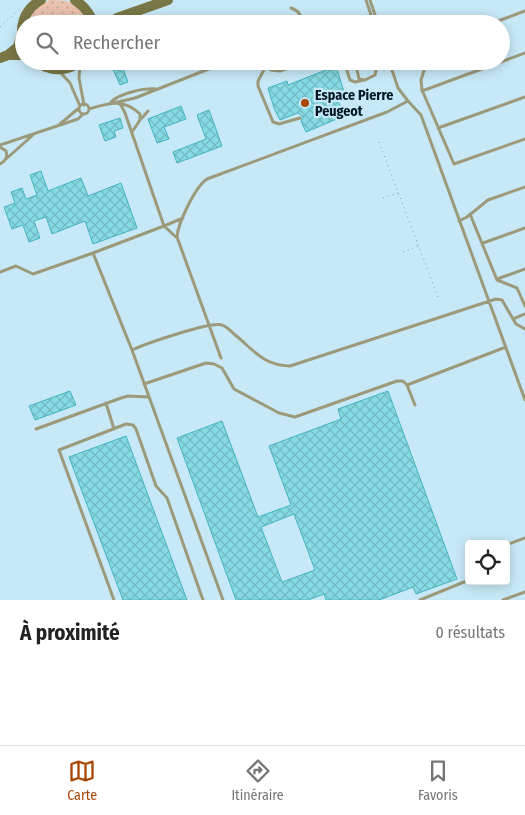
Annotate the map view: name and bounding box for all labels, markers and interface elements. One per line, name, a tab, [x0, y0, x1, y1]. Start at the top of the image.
search box	[15, 15, 510, 70]
icon: search	[33, 29, 61, 57]
text: Rechercher	[73, 31, 160, 54]
place label: Espace Pierre Peugeot	[315, 87, 393, 120]
marker: Espace Pierre Peugeot	[299, 97, 311, 109]
map controls	[465, 540, 510, 585]
button: locate	[465, 540, 510, 585]
text: À proximité	[20, 620, 120, 646]
text: 0 résultats	[435, 623, 505, 642]
tab: Carte	[67, 757, 97, 804]
tab: Itinéraire	[231, 757, 284, 804]
tab: Favoris	[418, 757, 458, 804]

